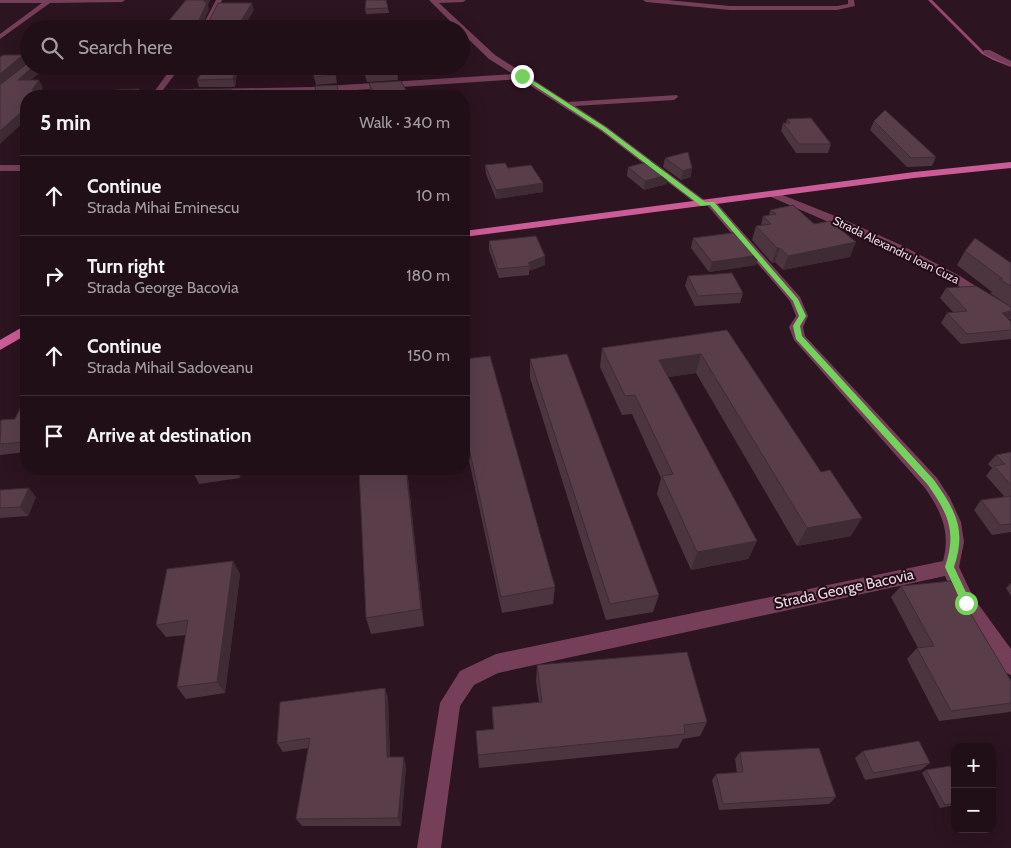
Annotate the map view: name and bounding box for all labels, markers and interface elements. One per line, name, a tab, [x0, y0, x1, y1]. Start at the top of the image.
search box	[20, 20, 470, 75]
icon: search	[38, 34, 66, 62]
text: Search here	[78, 36, 172, 59]
route end	[511, 65, 534, 88]
text: 5 min	[40, 110, 91, 135]
text: Walk · 340 m	[359, 113, 450, 132]
text: Continue	[87, 175, 161, 198]
icon: ahead	[40, 182, 68, 210]
text: 10 m	[416, 186, 450, 205]
text: Strada Mihai Eminescu	[87, 198, 239, 217]
street label: Strada Alexandru Ioan Cuza	[831, 212, 962, 287]
text: Turn right	[87, 255, 165, 278]
icon: right	[40, 262, 68, 290]
text: 180 m	[406, 266, 450, 285]
text: Strada George Bacovia	[87, 278, 239, 297]
text: Continue	[87, 335, 161, 358]
icon: ahead	[40, 342, 68, 370]
text: 150 m	[407, 346, 450, 365]
text: Strada Mihail Sadoveanu	[87, 358, 253, 377]
icon: arrive	[40, 422, 68, 450]
text: Arrive at destination	[87, 424, 251, 447]
street label: Strada George Bacovia	[773, 565, 916, 613]
route start	[955, 592, 978, 615]
map controls	[951, 743, 996, 833]
button: +	[951, 743, 996, 788]
button: −	[951, 788, 996, 833]

